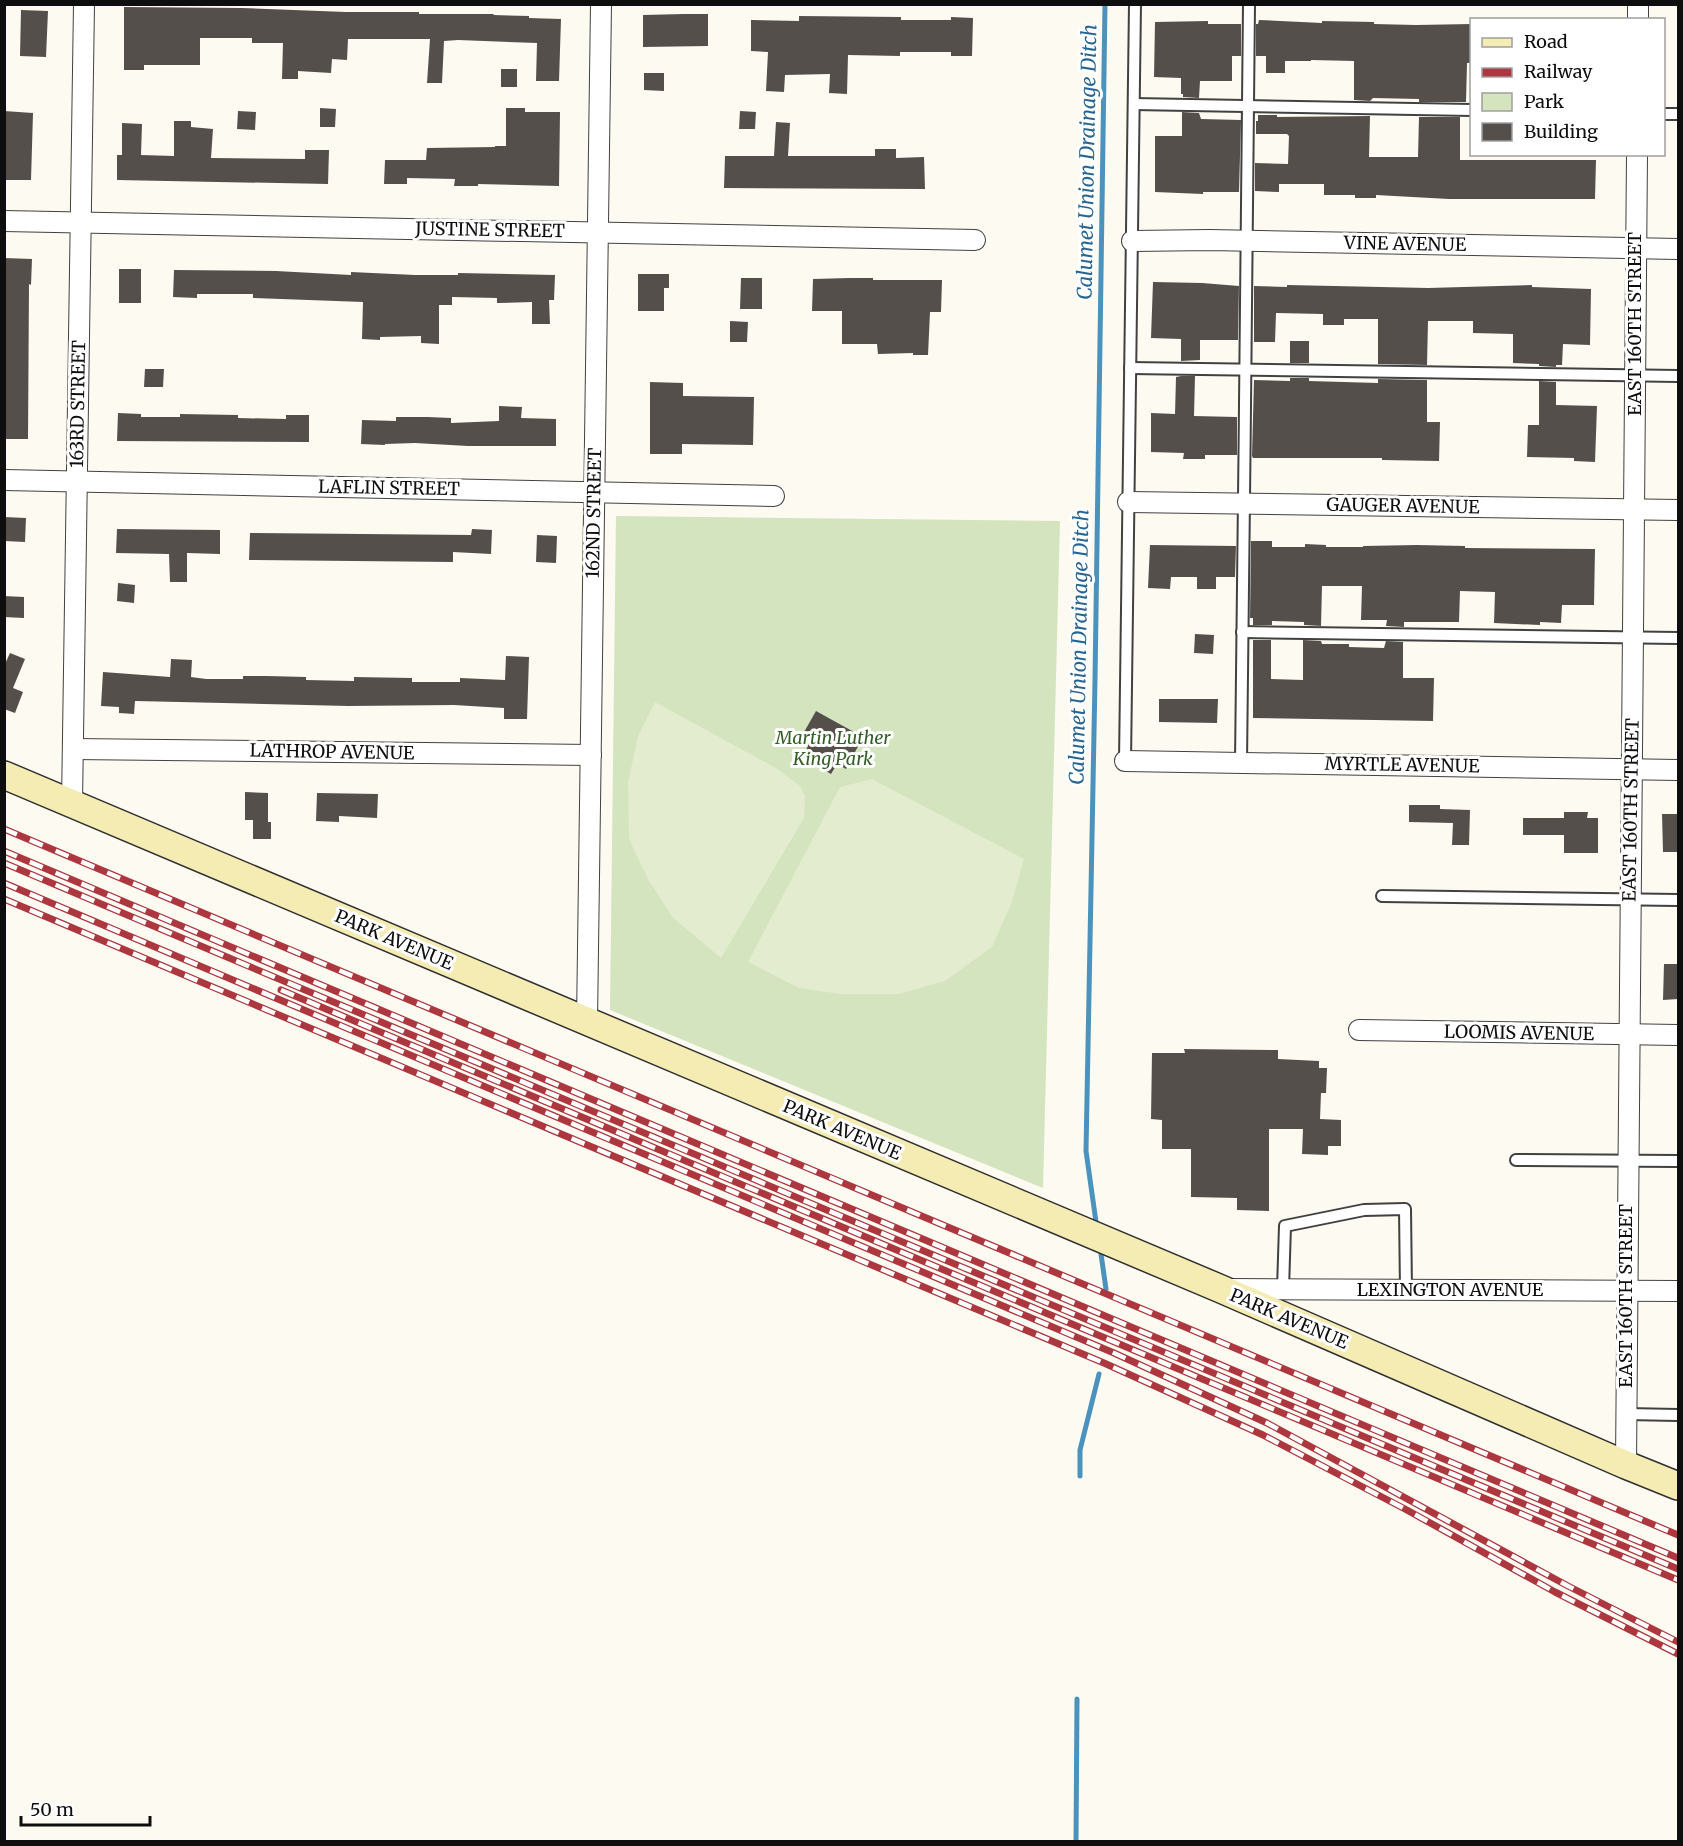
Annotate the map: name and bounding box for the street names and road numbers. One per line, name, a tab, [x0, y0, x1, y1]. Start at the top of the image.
street label: JUSTINE STREET	[414, 217, 566, 242]
street label: VINE AVENUE	[1343, 231, 1467, 256]
street label: EAST 160TH STREET	[1623, 232, 1646, 416]
street label: 163RD STREET	[65, 339, 90, 468]
street label: 162ND STREET	[581, 447, 606, 579]
street label: LAFLIN STREET	[318, 475, 461, 500]
street label: GAUGER AVENUE	[1326, 493, 1480, 518]
street label: EAST 160TH STREET	[1617, 717, 1644, 902]
street label: LATHROP AVENUE	[249, 739, 415, 764]
street label: MYRTLE AVENUE	[1324, 752, 1480, 777]
street label: PARK AVENUE	[332, 904, 457, 975]
street label: LOOMIS AVENUE	[1444, 1020, 1595, 1045]
street label: PARK AVENUE	[780, 1094, 905, 1165]
street label: EAST 160TH STREET	[1614, 1204, 1637, 1388]
street label: LEXINGTON AVENUE	[1357, 1278, 1544, 1301]
street label: PARK AVENUE	[1227, 1283, 1352, 1354]

